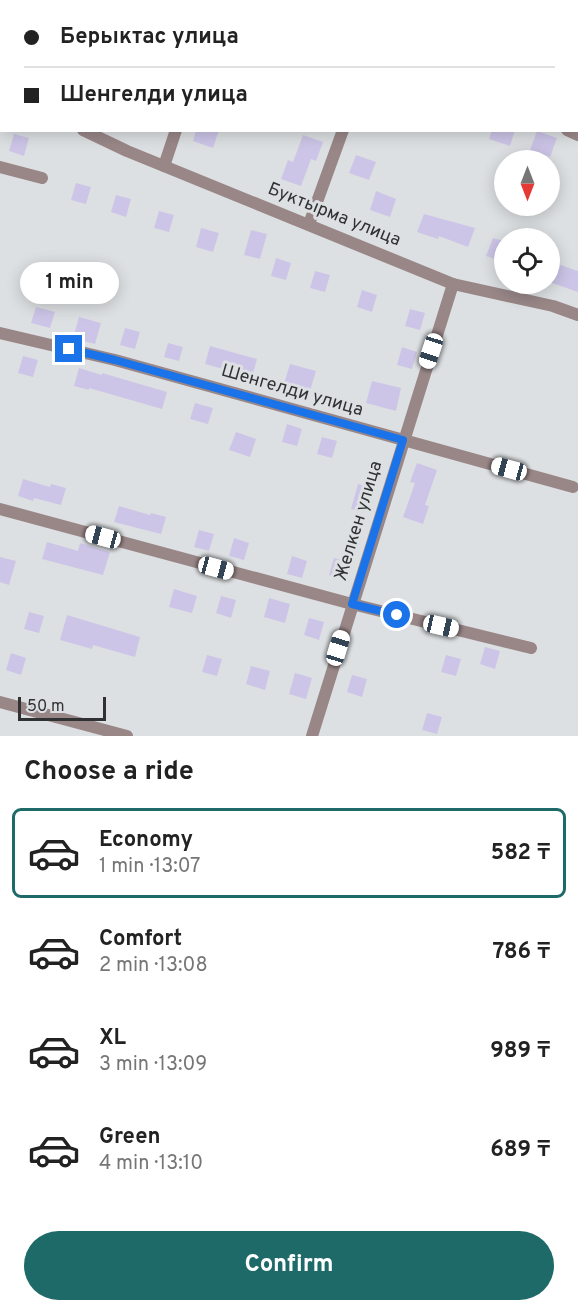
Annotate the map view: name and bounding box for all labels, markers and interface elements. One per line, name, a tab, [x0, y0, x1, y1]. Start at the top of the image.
text: Берыктас улица	[60, 24, 239, 51]
text: Шенгелди улица	[60, 82, 248, 109]
north arrow	[494, 150, 560, 216]
map controls	[494, 150, 560, 294]
street label: Буктырма улица	[264, 178, 404, 252]
button: locate	[494, 228, 560, 294]
callout: 1 min	[20, 262, 118, 304]
text: 1 min	[45, 270, 94, 296]
car	[417, 331, 445, 371]
route end	[55, 335, 82, 362]
street label: Шенгелди улица	[218, 360, 366, 422]
car	[489, 456, 529, 482]
street label: Желкен улица	[330, 458, 388, 584]
car	[83, 524, 123, 550]
car	[196, 555, 236, 581]
route start	[383, 601, 410, 628]
car	[421, 613, 461, 639]
car	[324, 628, 352, 668]
scale bar	[18, 694, 106, 722]
text: 50 m	[27, 697, 65, 717]
text: Choose a ride	[24, 755, 194, 789]
icon: car	[27, 826, 81, 880]
text: Economy	[99, 827, 193, 854]
text: 582 ₸	[491, 840, 551, 867]
text: 1 min · 13:07	[99, 854, 201, 880]
icon: car	[27, 925, 81, 979]
text: Comfort	[99, 926, 182, 953]
text: 786 ₸	[493, 939, 551, 966]
text: 2 min · 13:08	[99, 953, 208, 979]
icon: car	[27, 1024, 81, 1078]
text: XL	[99, 1025, 126, 1052]
text: 989 ₸	[490, 1038, 551, 1065]
text: 3 min · 13:09	[99, 1052, 207, 1078]
icon: car	[27, 1123, 81, 1177]
text: Green	[99, 1124, 161, 1151]
text: 689 ₸	[490, 1137, 551, 1164]
text: 4 min · 13:10	[99, 1151, 203, 1177]
button: Confirm	[24, 1231, 554, 1300]

